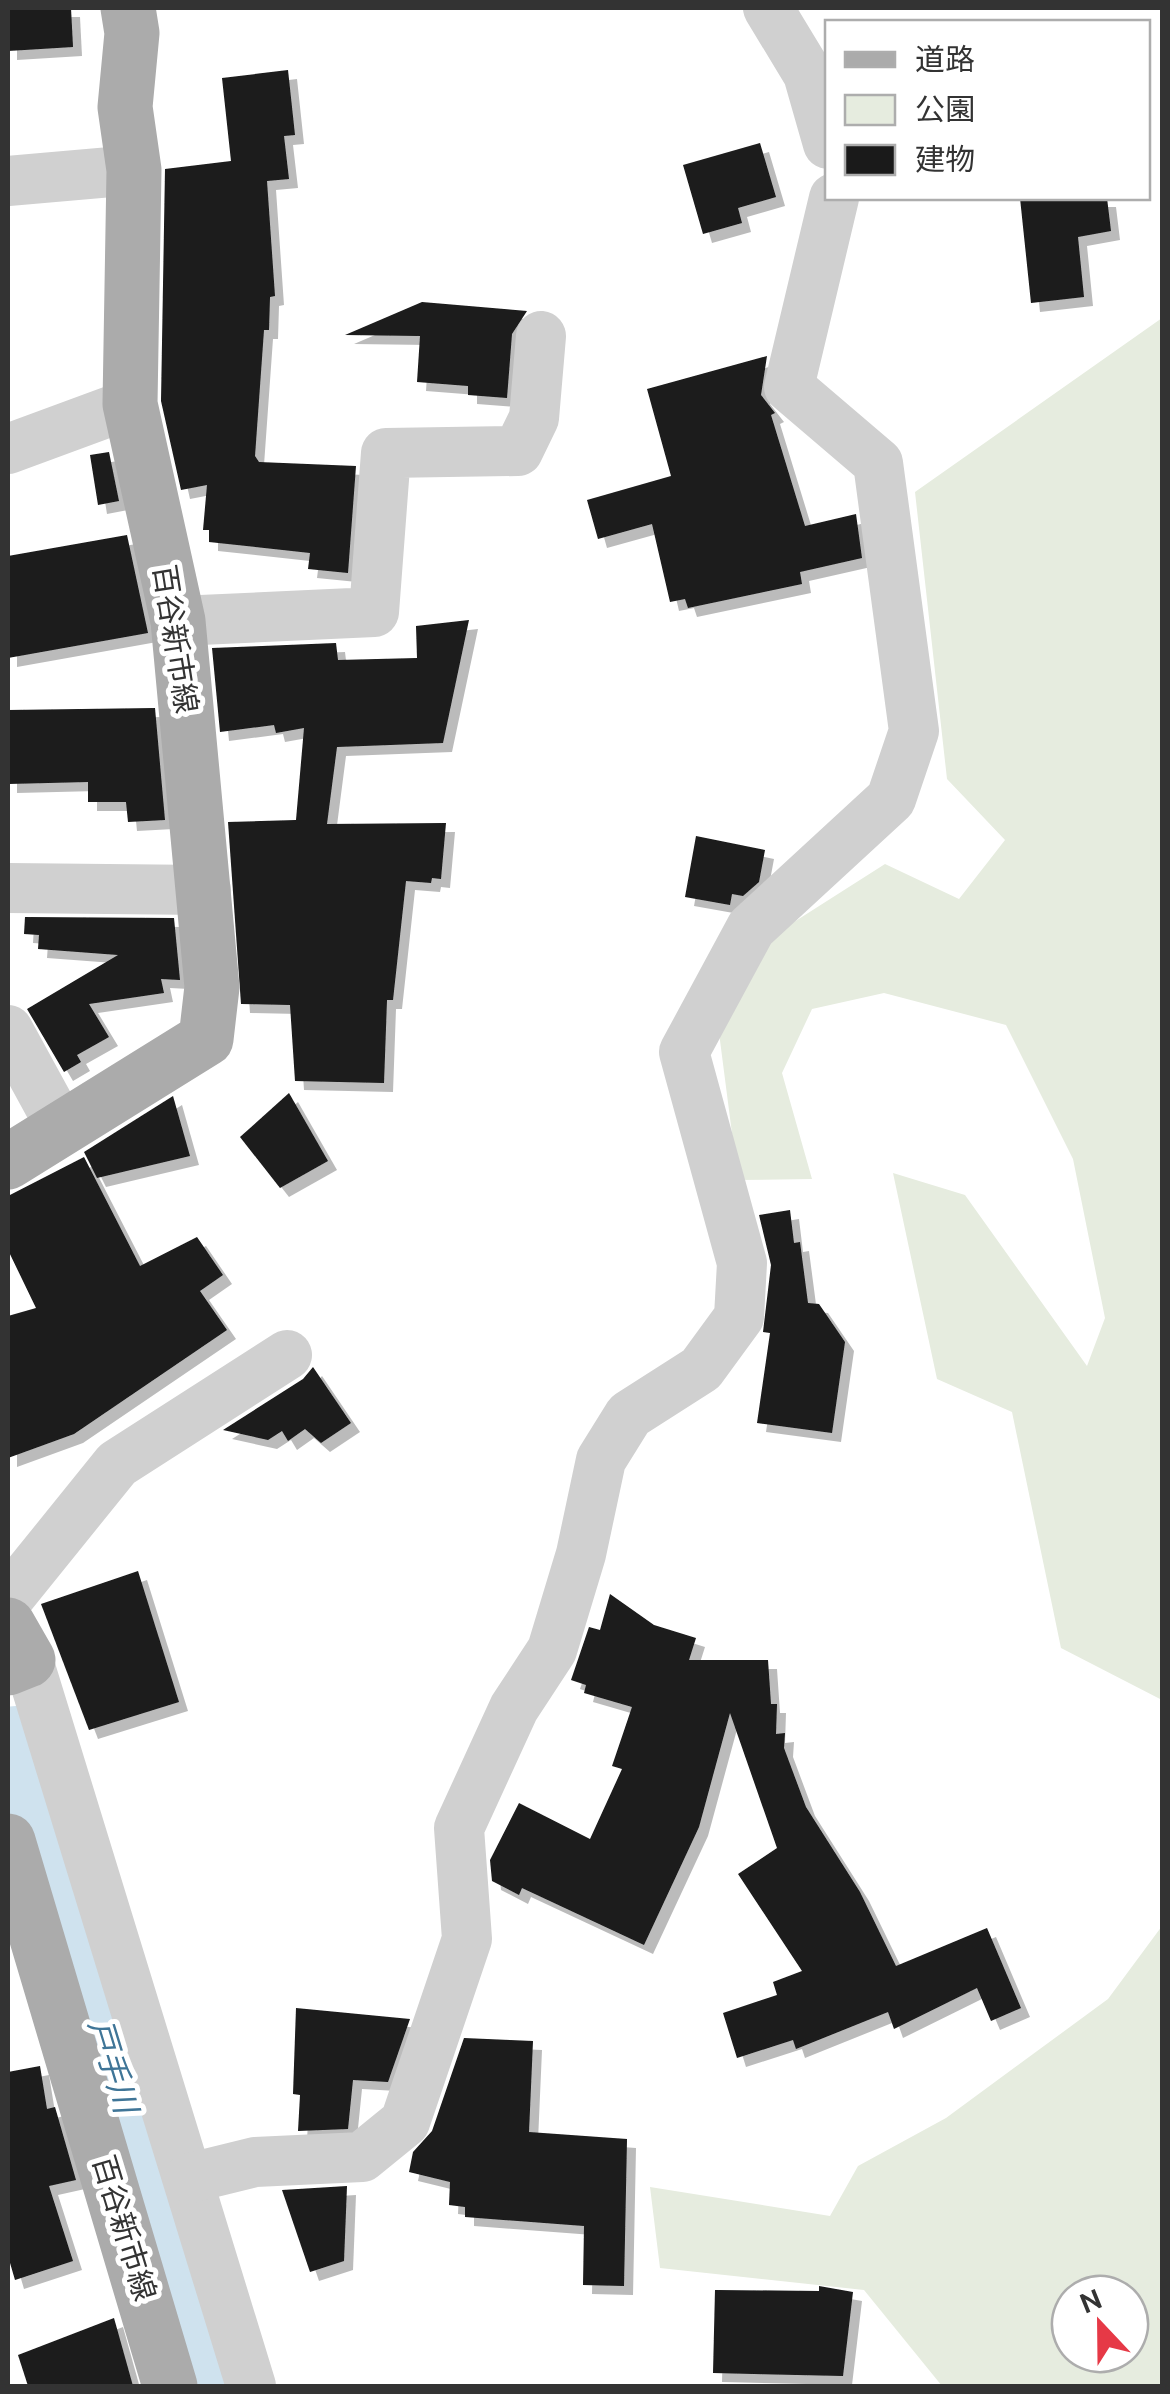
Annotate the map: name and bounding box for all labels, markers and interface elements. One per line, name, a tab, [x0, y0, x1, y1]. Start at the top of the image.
legend	[825, 20, 1150, 200]
text: 道路	[915, 42, 975, 76]
text: 公園	[915, 92, 975, 126]
text: 建物	[915, 142, 975, 176]
street label: 百谷新市線	[147, 562, 205, 716]
water label: 戸手川	[83, 2015, 146, 2120]
street label: 百谷新市線	[87, 2151, 163, 2304]
north arrow	[1050, 2274, 1150, 2374]
text: N	[1075, 2282, 1106, 2319]

